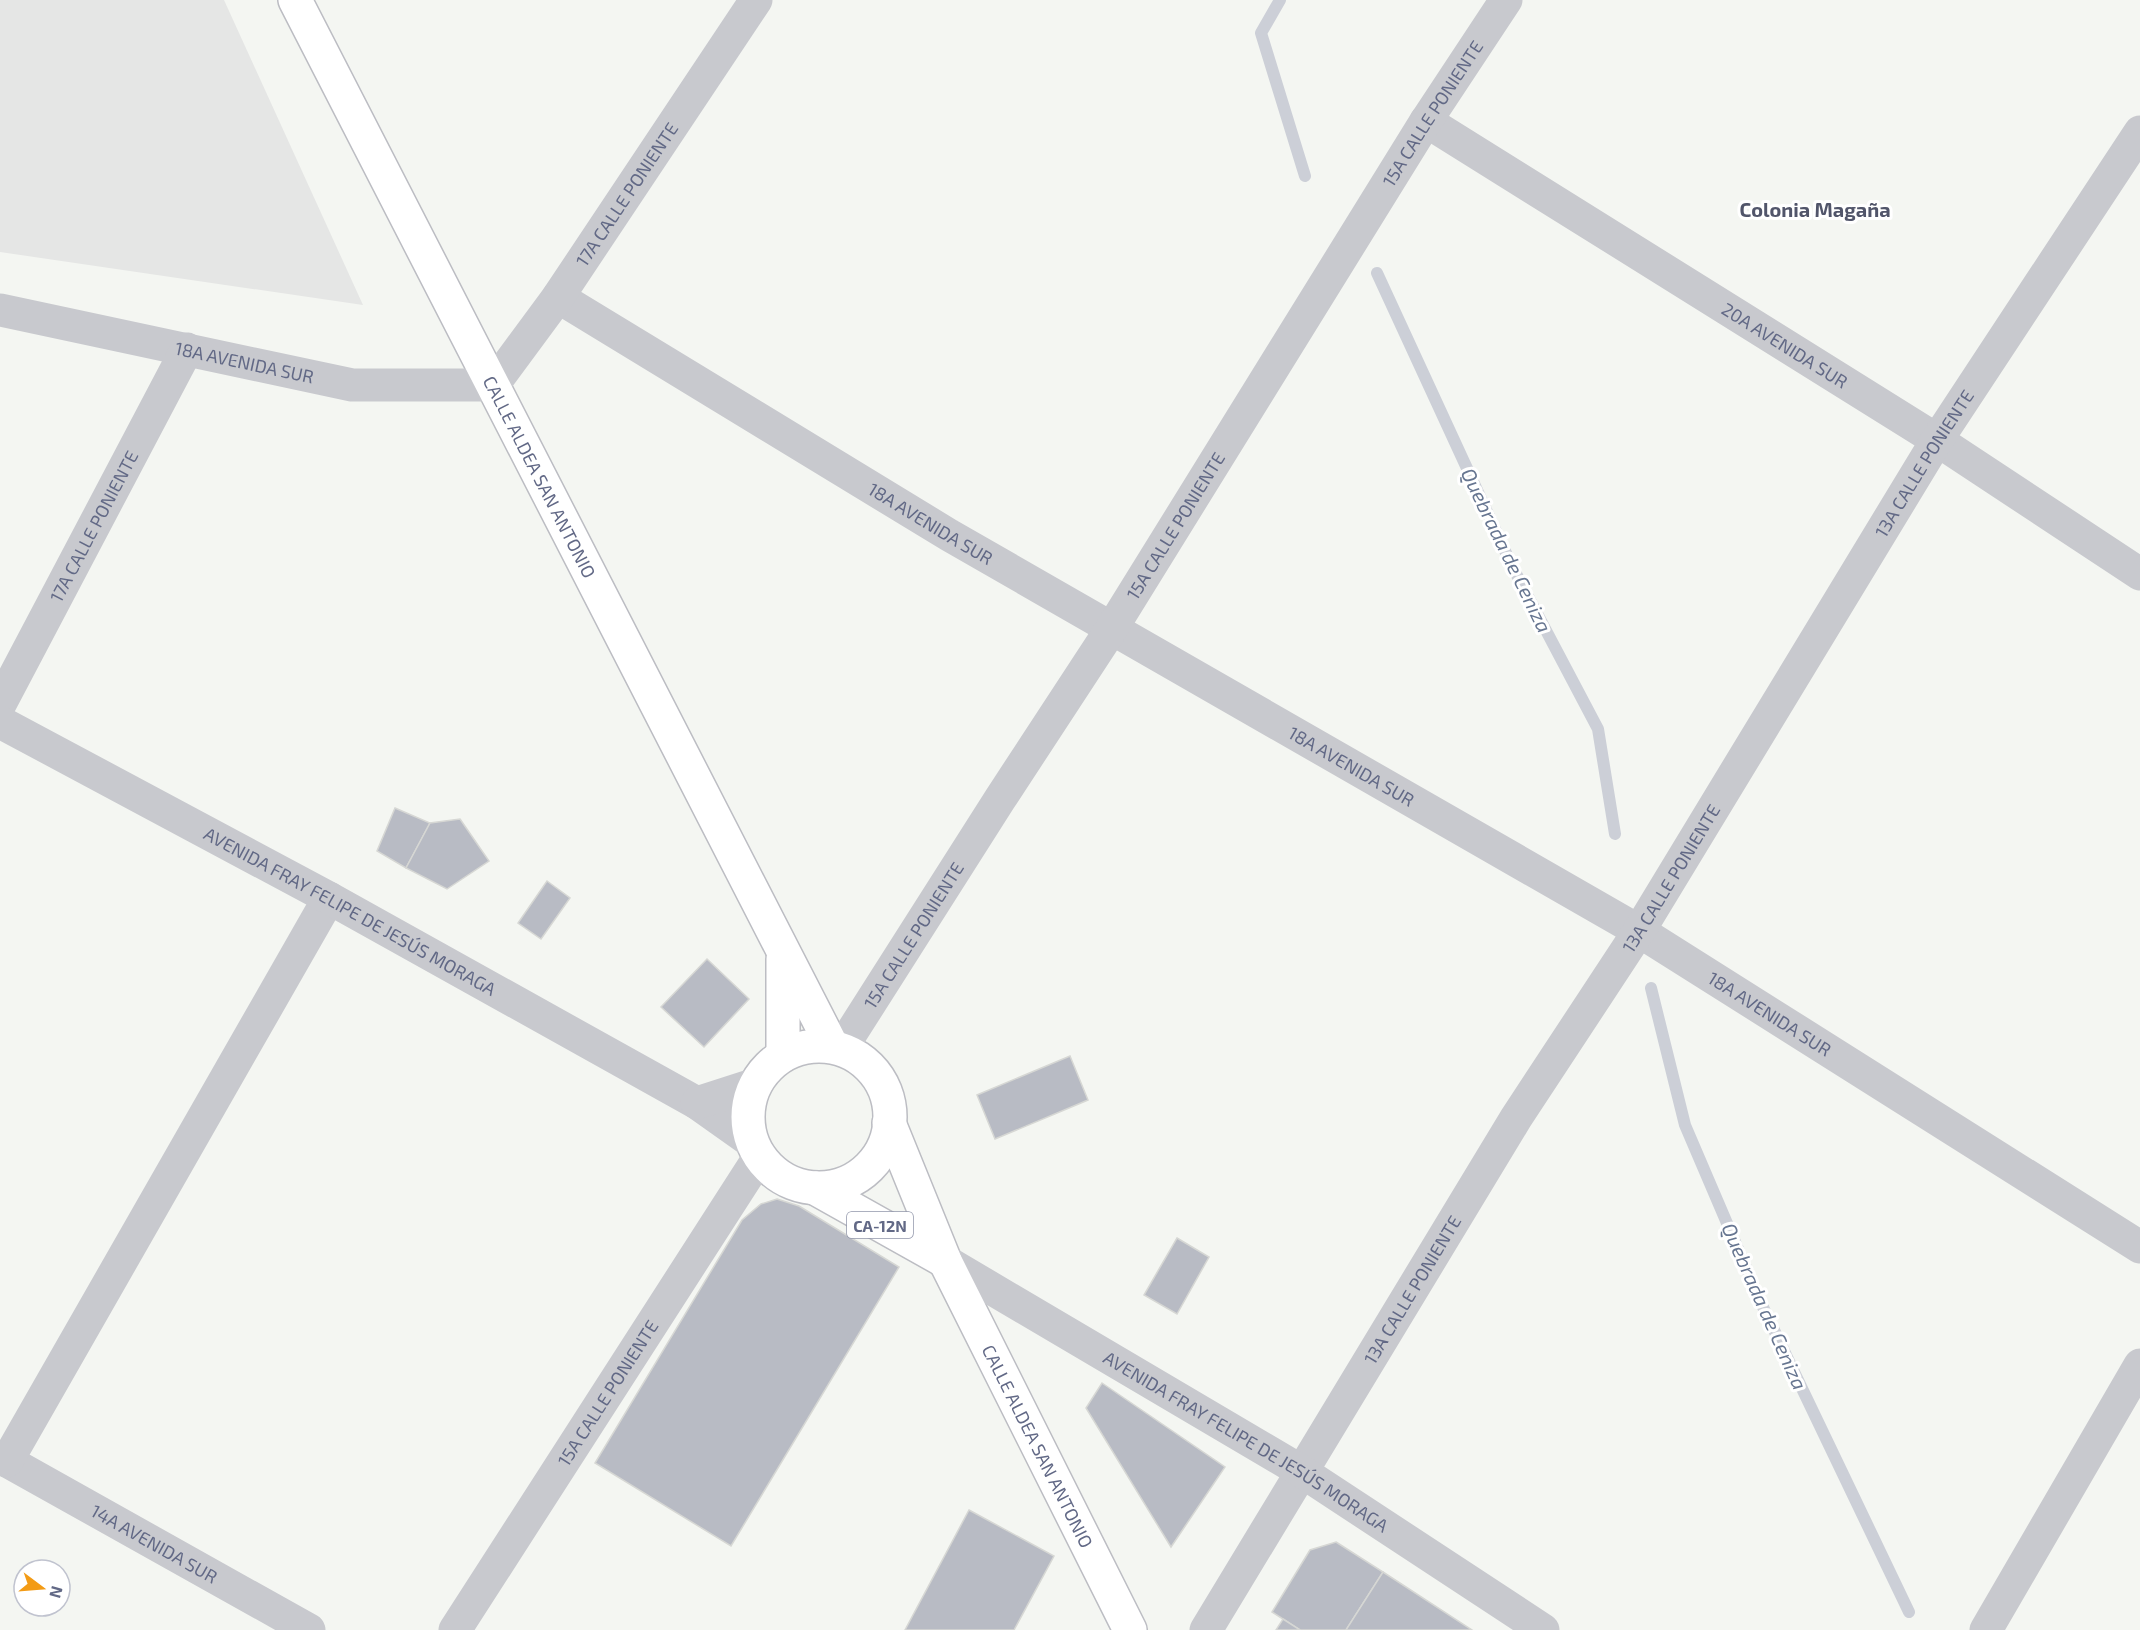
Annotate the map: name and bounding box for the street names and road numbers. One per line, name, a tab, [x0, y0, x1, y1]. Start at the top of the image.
street label: 15A CALLE PONIENTE	[1377, 36, 1487, 190]
street label: 17A CALLE PONIENTE	[571, 118, 682, 270]
street label: 20A AVENIDA SUR	[1718, 297, 1852, 393]
street label: 18A AVENIDA SUR	[173, 337, 316, 388]
street label: CALLE ALDEA SAN ANTONIO	[479, 372, 601, 582]
street label: 13A CALLE PONIENTE	[1870, 385, 1978, 541]
street label: 17A CALLE PONIENTE	[45, 447, 143, 606]
street label: 15A CALLE PONIENTE	[1121, 448, 1229, 603]
street label: 18A AVENIDA SUR	[864, 478, 997, 569]
street label: 18A AVENIDA SUR	[1285, 721, 1418, 811]
street label: 13A CALLE PONIENTE	[1617, 800, 1724, 956]
street label: AVENIDA FRAY FELIPE DE JESÚS MORAGA	[200, 822, 501, 1000]
street label: 15A CALLE PONIENTE	[859, 858, 968, 1012]
street label: 18A AVENIDA SUR	[1704, 966, 1836, 1061]
street label: 13A CALLE PONIENTE	[1359, 1211, 1465, 1368]
road number: CA-12N	[847, 1212, 913, 1238]
street label: 15A CALLE PONIENTE	[553, 1316, 663, 1470]
street label: CALLE ALDEA SAN ANTONIO	[978, 1341, 1098, 1551]
street label: AVENIDA FRAY FELIPE DE JESÚS MORAGA	[1100, 1346, 1393, 1537]
street label: 14A AVENIDA SUR	[87, 1499, 222, 1588]

